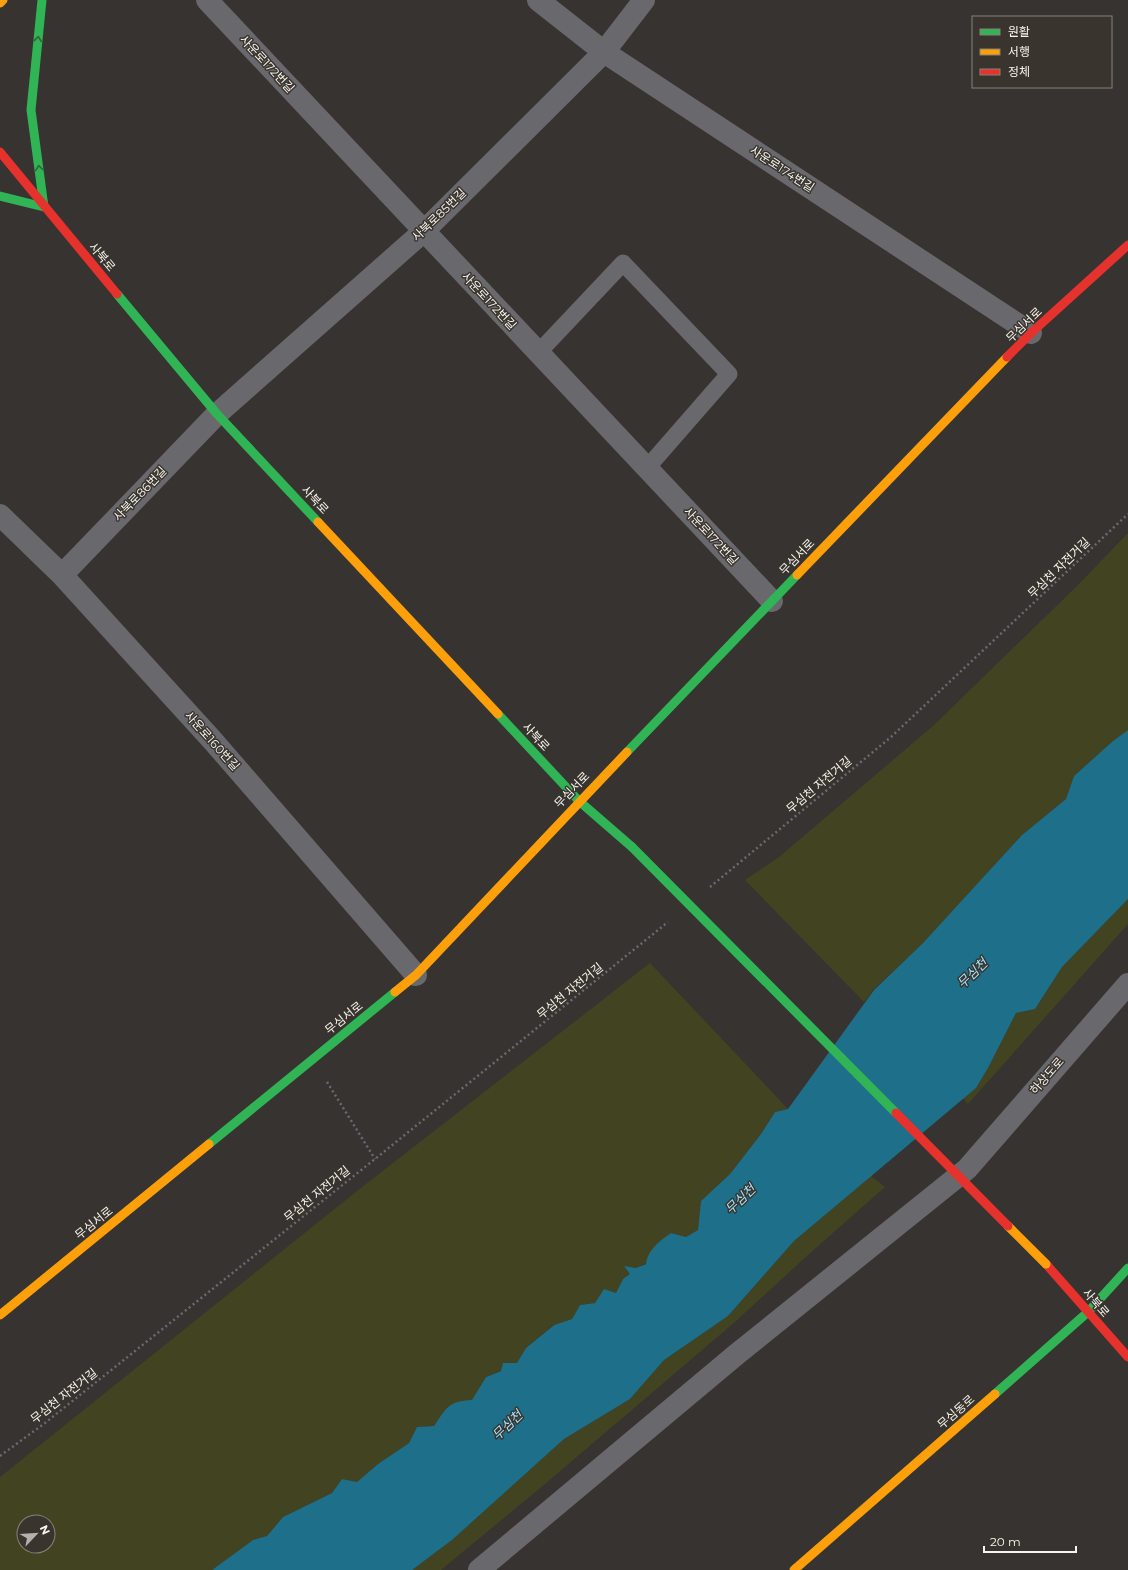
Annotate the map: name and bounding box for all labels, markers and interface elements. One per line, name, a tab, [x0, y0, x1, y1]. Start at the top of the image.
legend	[972, 16, 1112, 88]
text: 원활	[1008, 24, 1030, 39]
street label: 사운로172번길	[237, 32, 298, 96]
one-way arrow	[33, 36, 42, 42]
text: 서행	[1008, 44, 1030, 59]
text: 정체	[1008, 64, 1030, 79]
street label: 사운로174번길	[747, 142, 817, 195]
one-way arrow	[35, 165, 44, 171]
street label: 사북로85번길	[408, 185, 469, 244]
street label: 사북로	[86, 239, 119, 274]
street label: 사운로172번길	[459, 269, 520, 333]
street label: 무심서로	[1003, 304, 1045, 345]
street label: 사북로86번길	[110, 463, 169, 524]
street label: 사북로	[299, 482, 332, 517]
street label: 사운로172번길	[681, 504, 742, 568]
street label: 무심천 자전거길	[1025, 534, 1093, 601]
street label: 무심서로	[776, 536, 817, 578]
street label: 사운로160번길	[182, 708, 243, 773]
street label: 사북로	[520, 719, 553, 754]
street label: 무심천 자전거길	[783, 753, 854, 816]
street label: 무심서로	[551, 769, 592, 811]
water label: 무심천	[954, 954, 991, 991]
street label: 무심천 자전거길	[534, 959, 606, 1022]
street label: 무심서로	[322, 998, 366, 1037]
street label: 하상도로	[1026, 1054, 1067, 1097]
street label: 무심천 자전거길	[281, 1162, 353, 1225]
water label: 무심천	[722, 1180, 759, 1217]
street label: 무심서로	[72, 1203, 116, 1242]
street label: 사북로	[1080, 1285, 1113, 1320]
street label: 무심천 자전거길	[27, 1365, 100, 1426]
street label: 무심동로	[934, 1391, 977, 1432]
water label: 무심천	[489, 1406, 526, 1443]
north arrow	[16, 1514, 56, 1554]
text: N	[37, 1523, 53, 1537]
scale bar	[984, 1528, 1076, 1554]
text: 20 m	[990, 1534, 1021, 1549]

